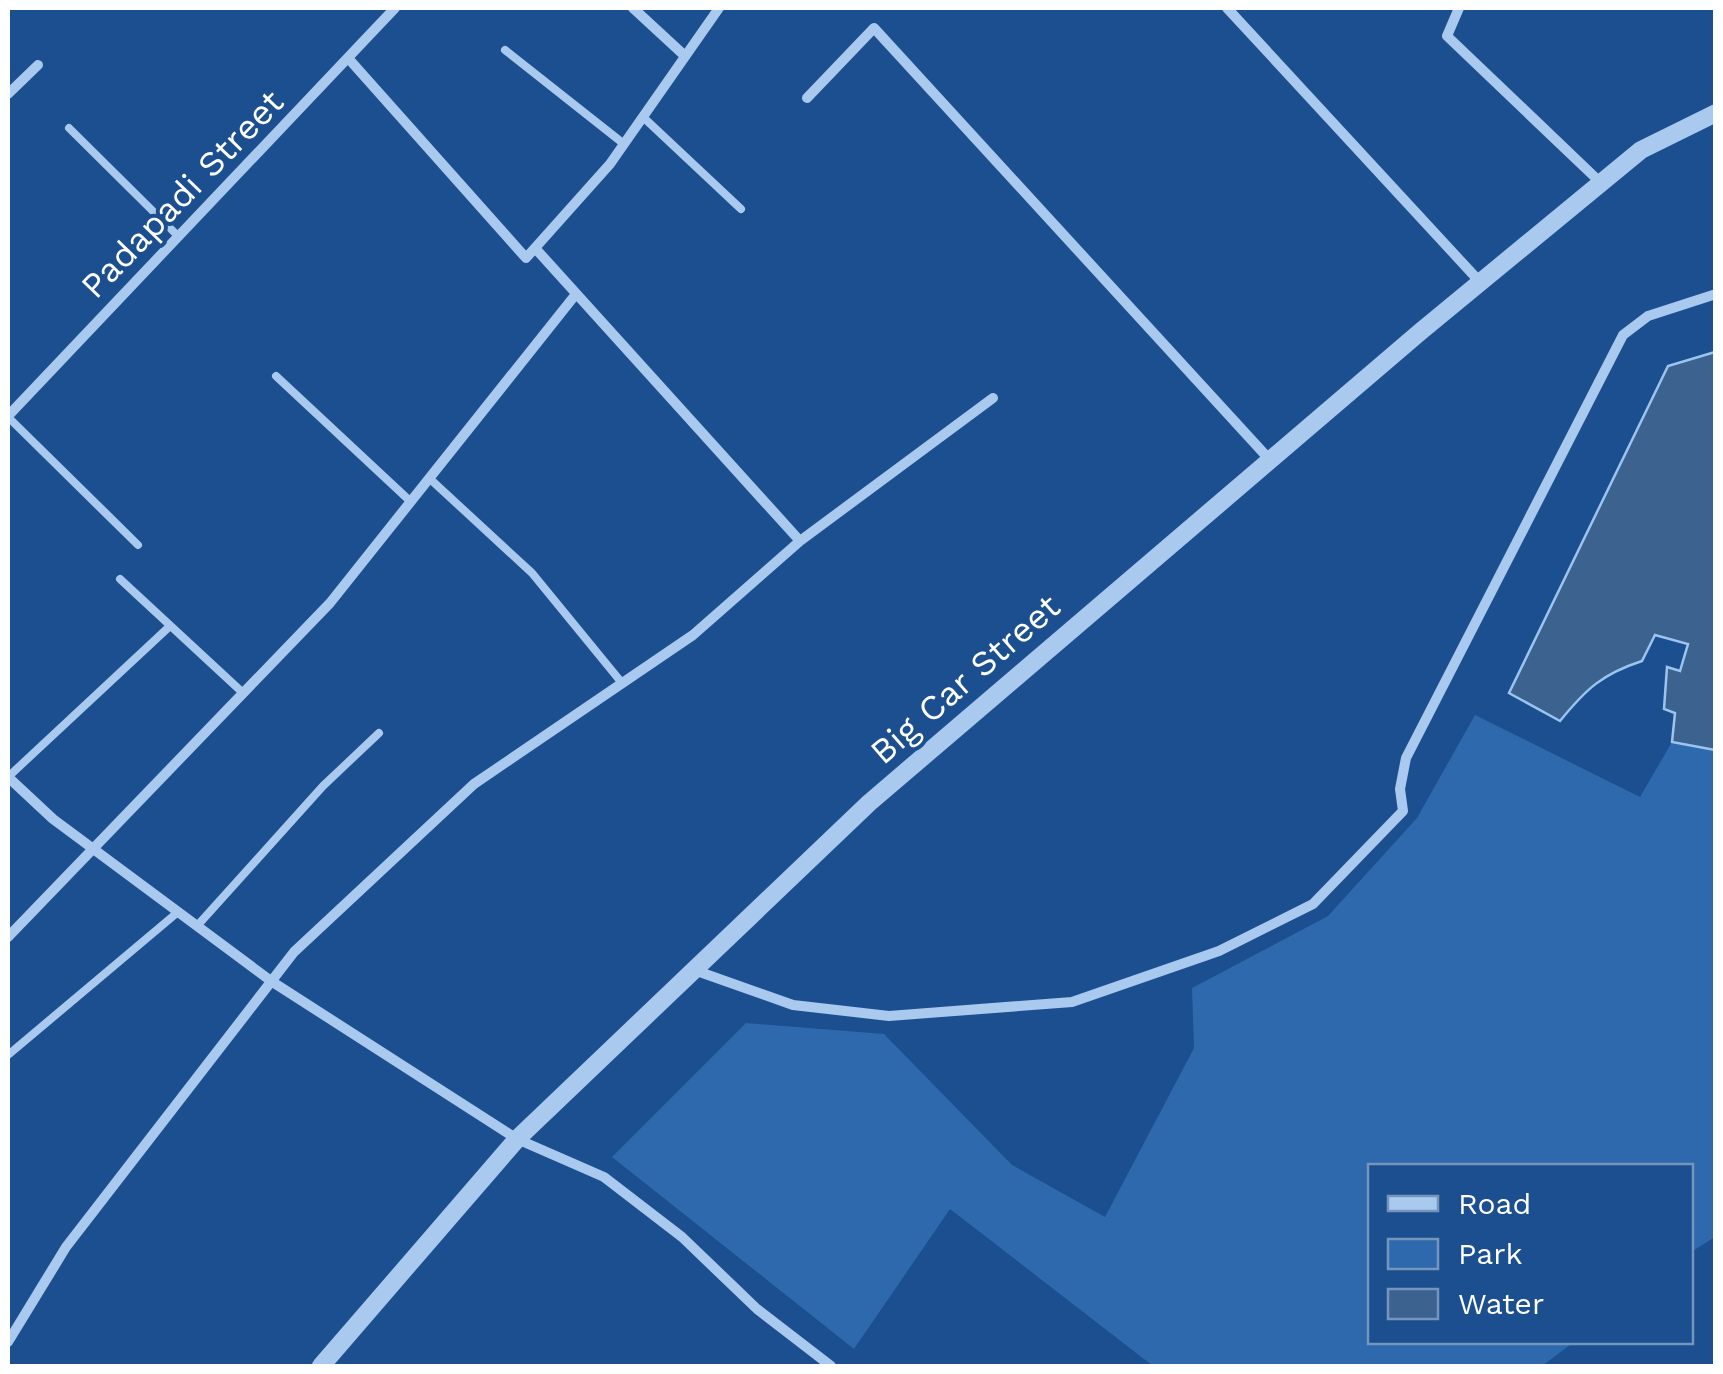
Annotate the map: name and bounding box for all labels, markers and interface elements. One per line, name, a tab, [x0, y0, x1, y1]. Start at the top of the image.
street label: Padapadi Street	[72, 81, 292, 307]
street label: Big Car Street	[862, 585, 1069, 773]
legend	[1368, 1164, 1693, 1344]
text: Road	[1458, 1186, 1531, 1221]
text: Park	[1458, 1236, 1523, 1271]
text: Water	[1458, 1286, 1544, 1321]

